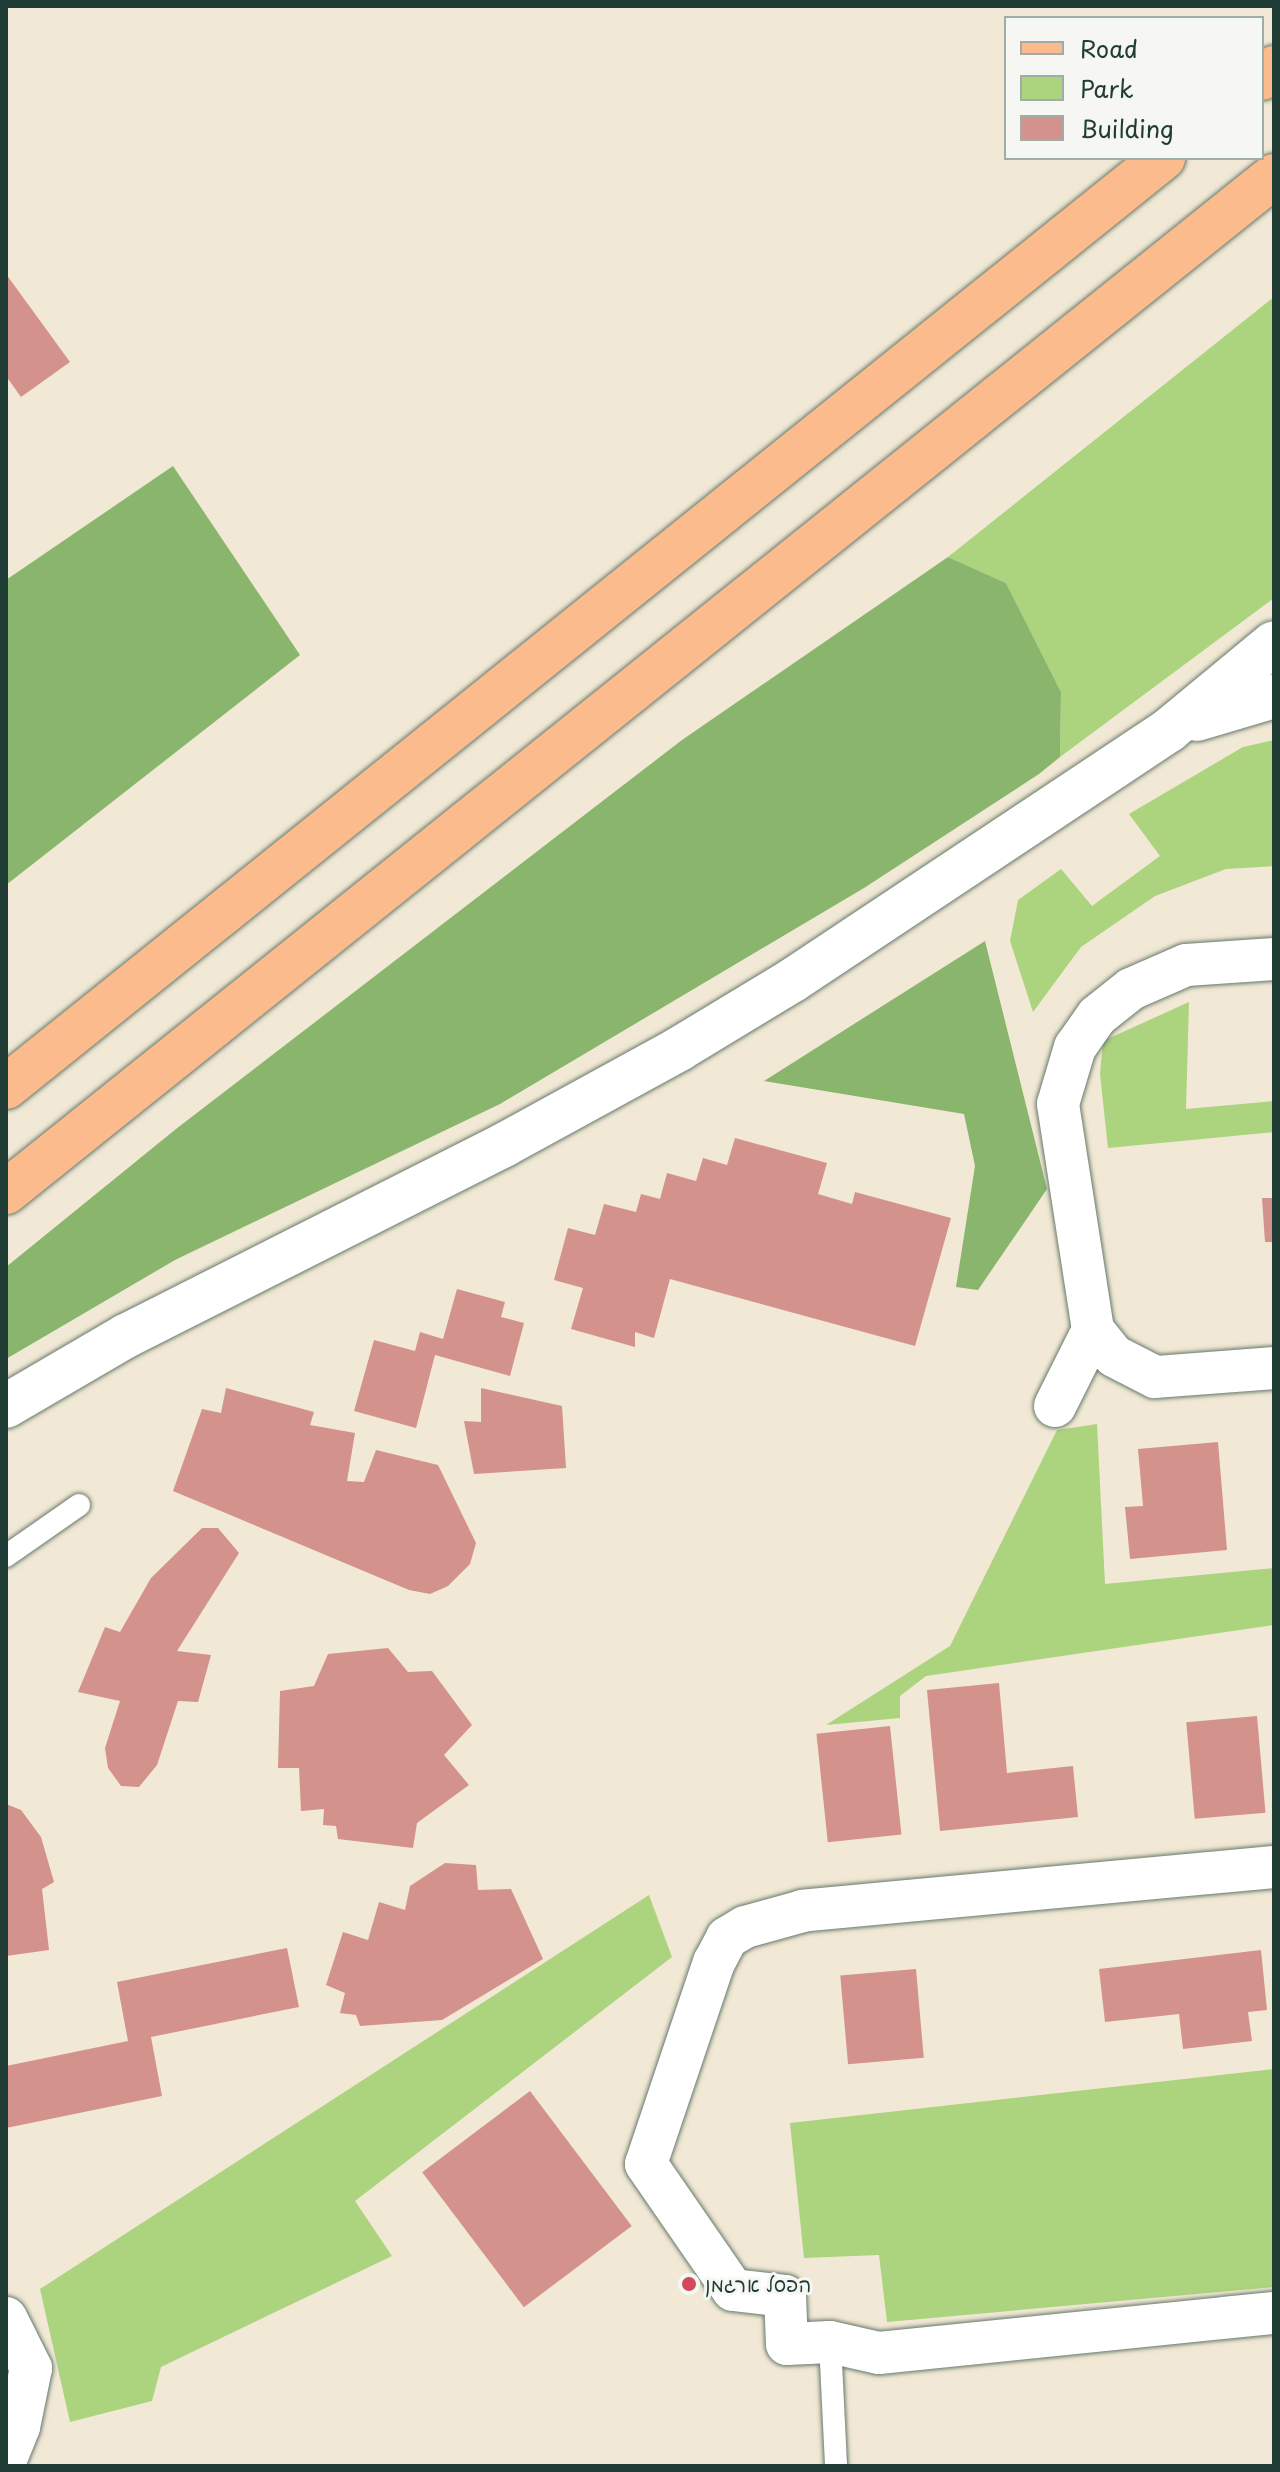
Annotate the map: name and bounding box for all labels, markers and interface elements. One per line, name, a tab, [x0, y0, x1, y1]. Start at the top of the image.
legend	[1004, 16, 1264, 160]
text: Road	[1080, 30, 1138, 66]
text: Park	[1080, 70, 1134, 106]
text: Building	[1080, 110, 1174, 146]
place label: הפסל ארגמן	[705, 2272, 811, 2296]
marker: הפסל ארגמן	[680, 2275, 698, 2293]

